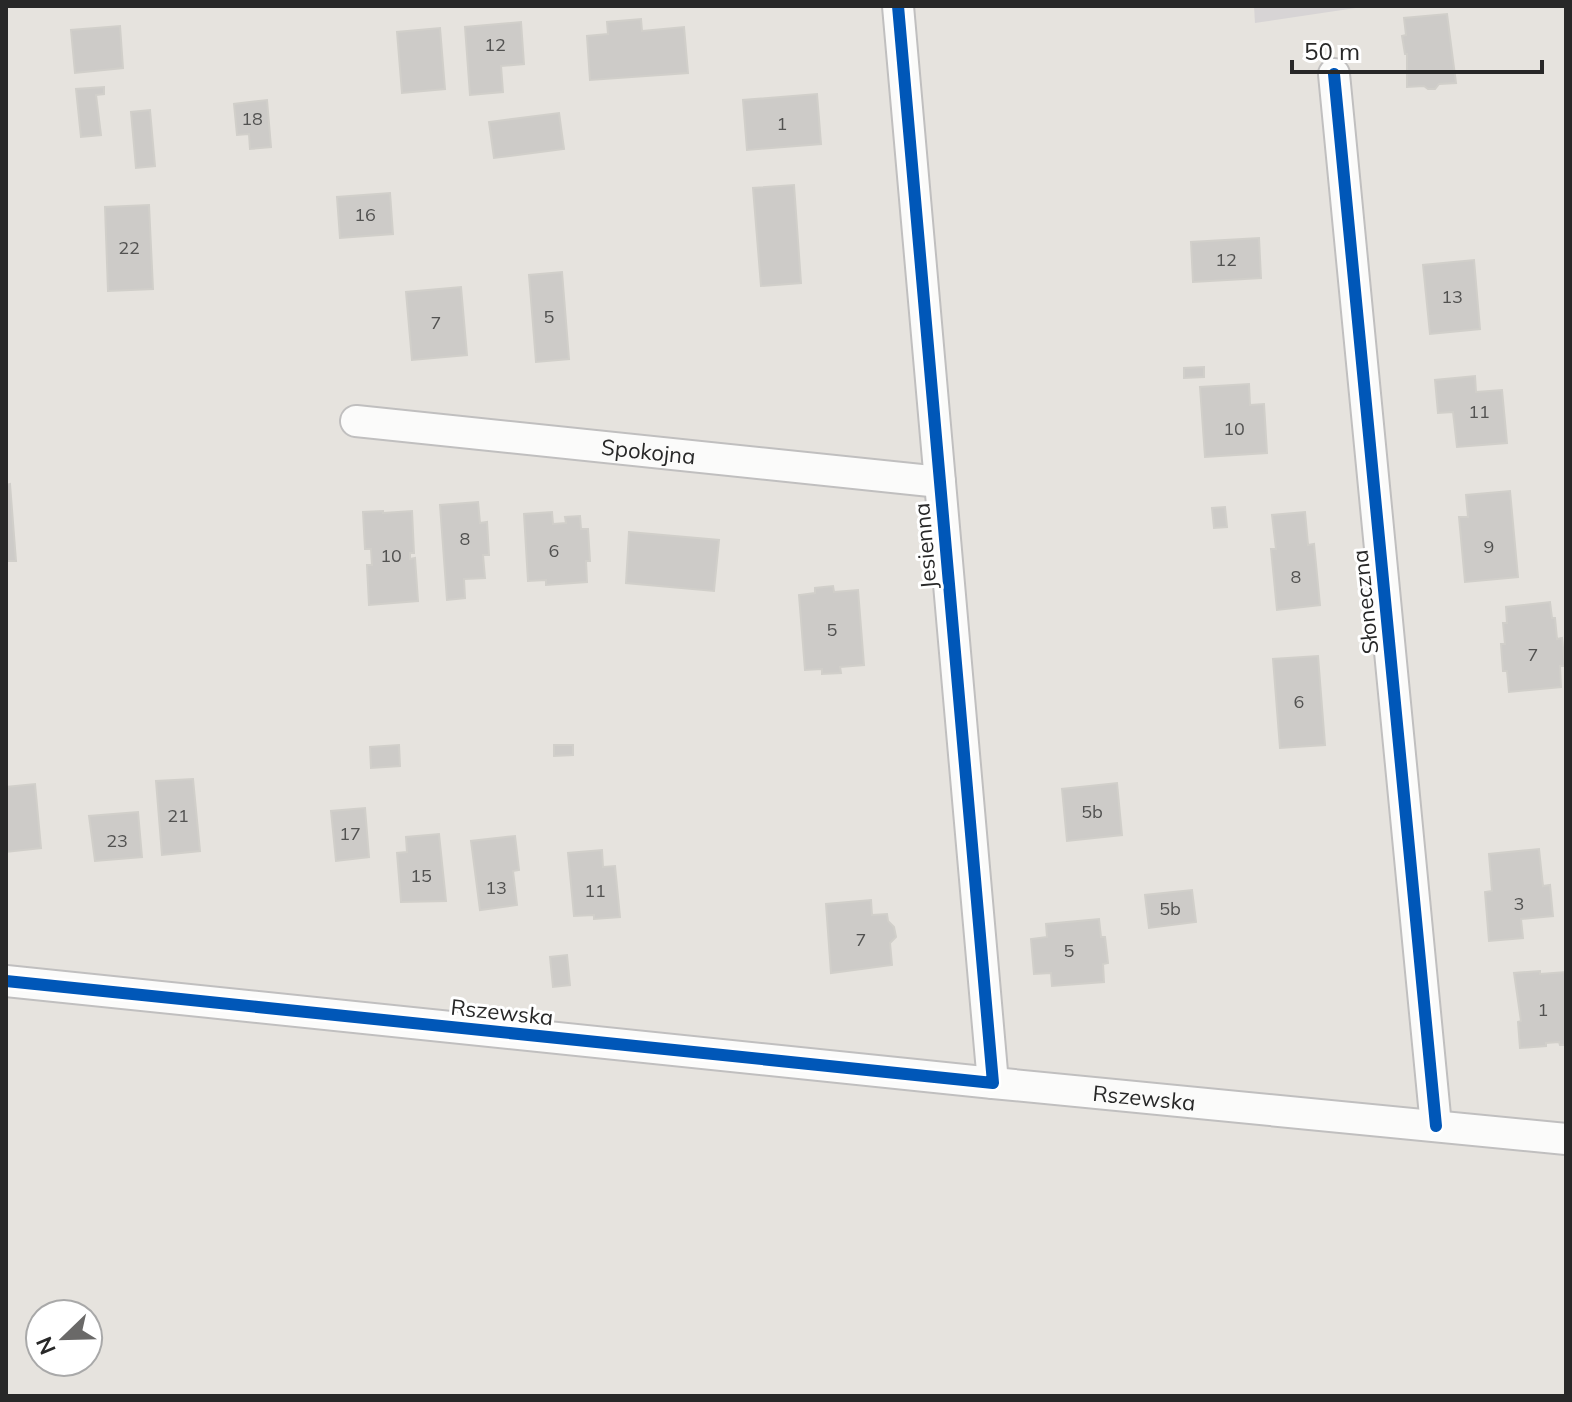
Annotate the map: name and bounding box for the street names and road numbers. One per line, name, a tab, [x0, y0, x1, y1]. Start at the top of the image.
street label: Spokojna	[600, 433, 697, 470]
street label: Jesienna	[907, 502, 943, 590]
street label: Słoneczna	[1346, 548, 1384, 656]
street label: Rszewska	[449, 993, 555, 1031]
street label: Rszewska	[1091, 1079, 1197, 1117]

